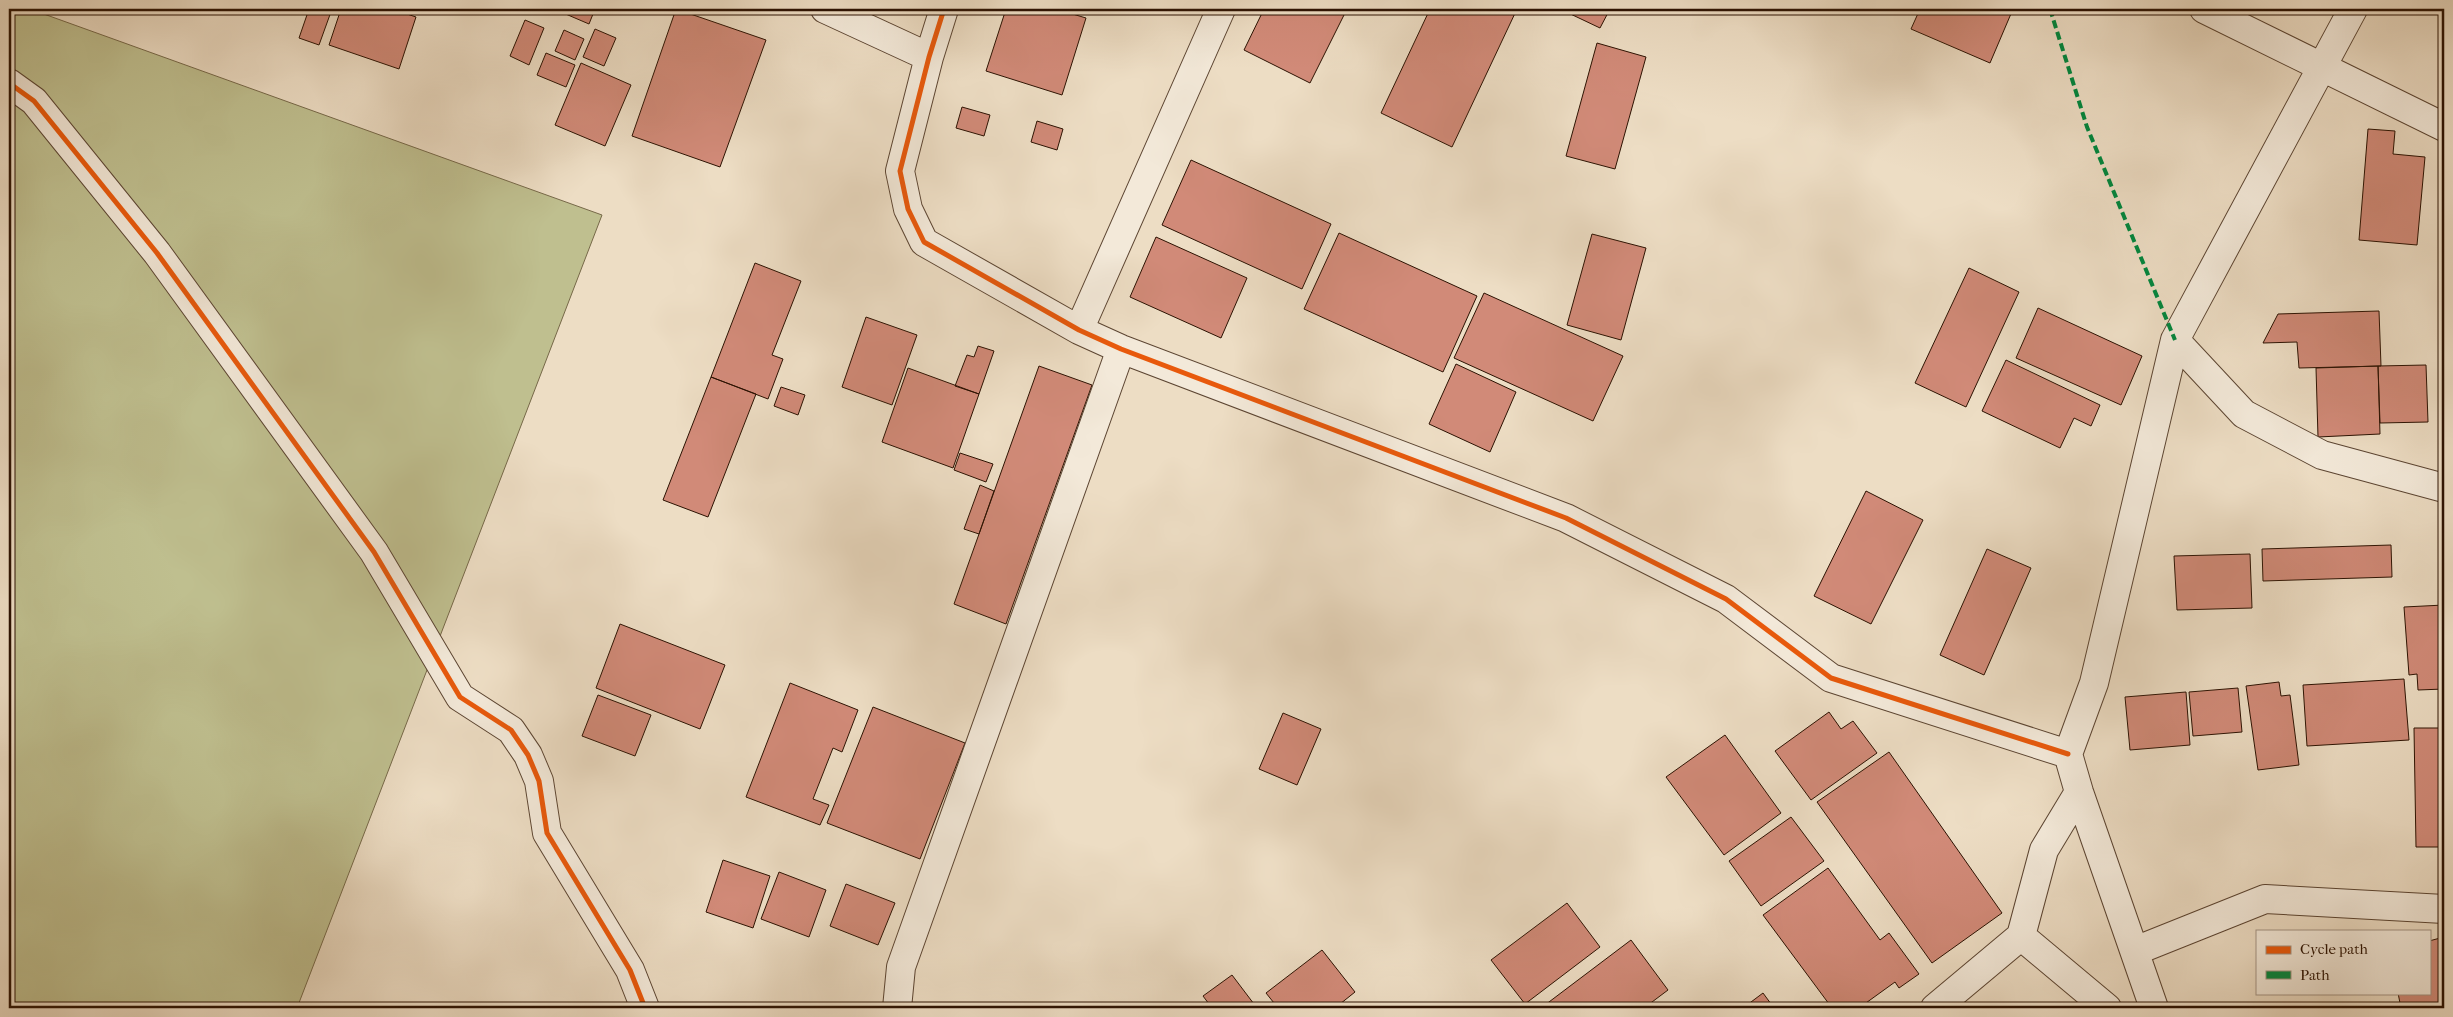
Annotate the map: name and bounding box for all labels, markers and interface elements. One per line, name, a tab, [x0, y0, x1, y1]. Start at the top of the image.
legend	[2256, 930, 2430, 994]
text: Cycle path	[2300, 940, 2368, 958]
text: Path	[2300, 966, 2330, 984]

